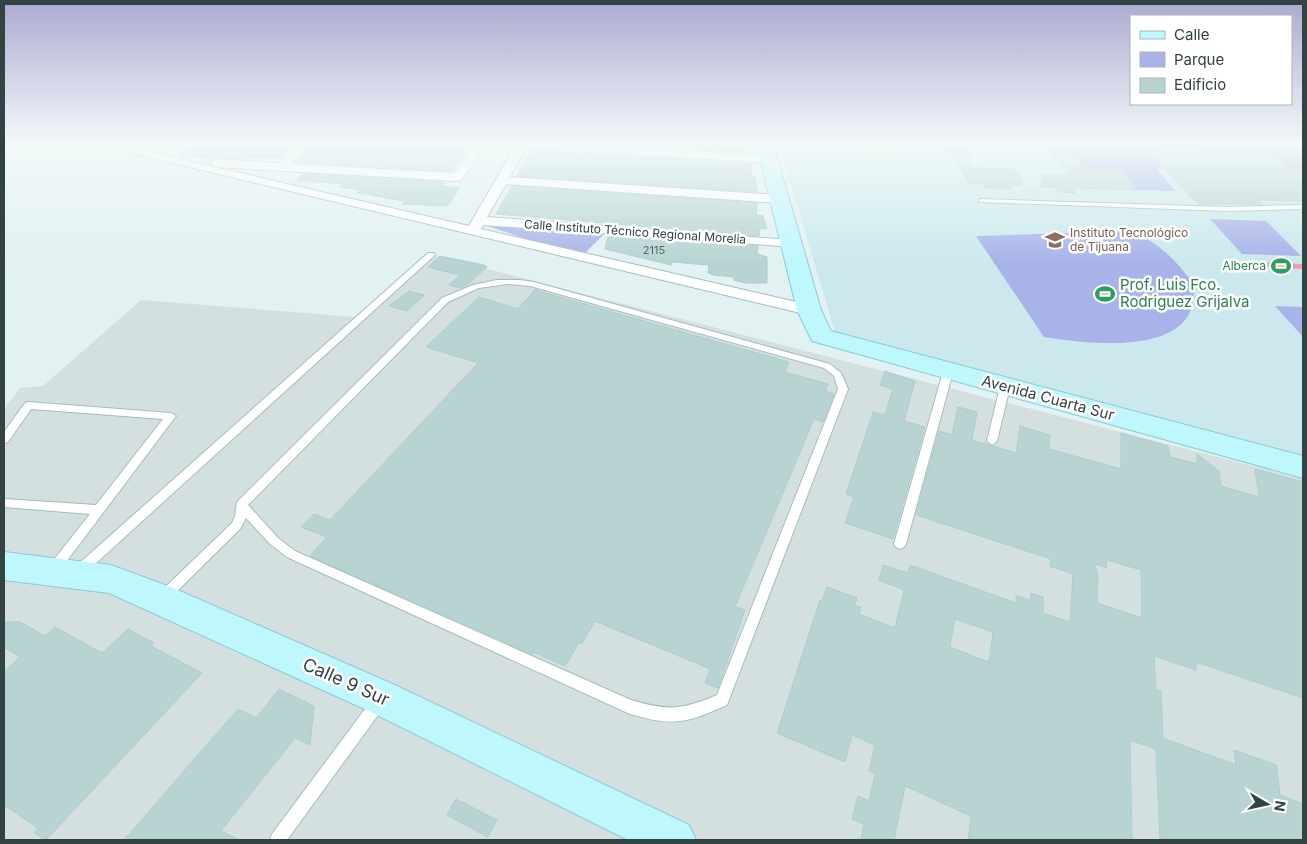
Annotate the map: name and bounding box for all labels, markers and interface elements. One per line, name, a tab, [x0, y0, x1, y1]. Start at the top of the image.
legend	[1130, 15, 1292, 105]
text: Calle	[1174, 25, 1209, 44]
text: Parque	[1174, 50, 1224, 69]
text: Edificio	[1174, 75, 1226, 94]
street label: Calle Instituto Técnico Regional Morelia	[523, 216, 747, 247]
place label: Instituto Tecnológico de Tijuana	[1070, 225, 1188, 254]
school or university icon: Instituto Tecnológico de Tijuana	[1044, 229, 1066, 251]
house number: 2115	[643, 243, 665, 257]
sports icon: Alberca	[1270, 255, 1292, 277]
place label: Alberca	[1222, 258, 1266, 273]
place label: Prof. Luis Fco. Rodriguez Grijalva	[1120, 275, 1249, 311]
sports icon: Prof. Luis Fco. Rodriguez Grijalva	[1094, 283, 1116, 305]
street label: Avenida Cuarta Sur	[980, 371, 1117, 424]
street label: Calle 9 Sur	[300, 653, 393, 710]
north arrow	[1242, 779, 1292, 829]
text: N	[1271, 800, 1290, 813]

